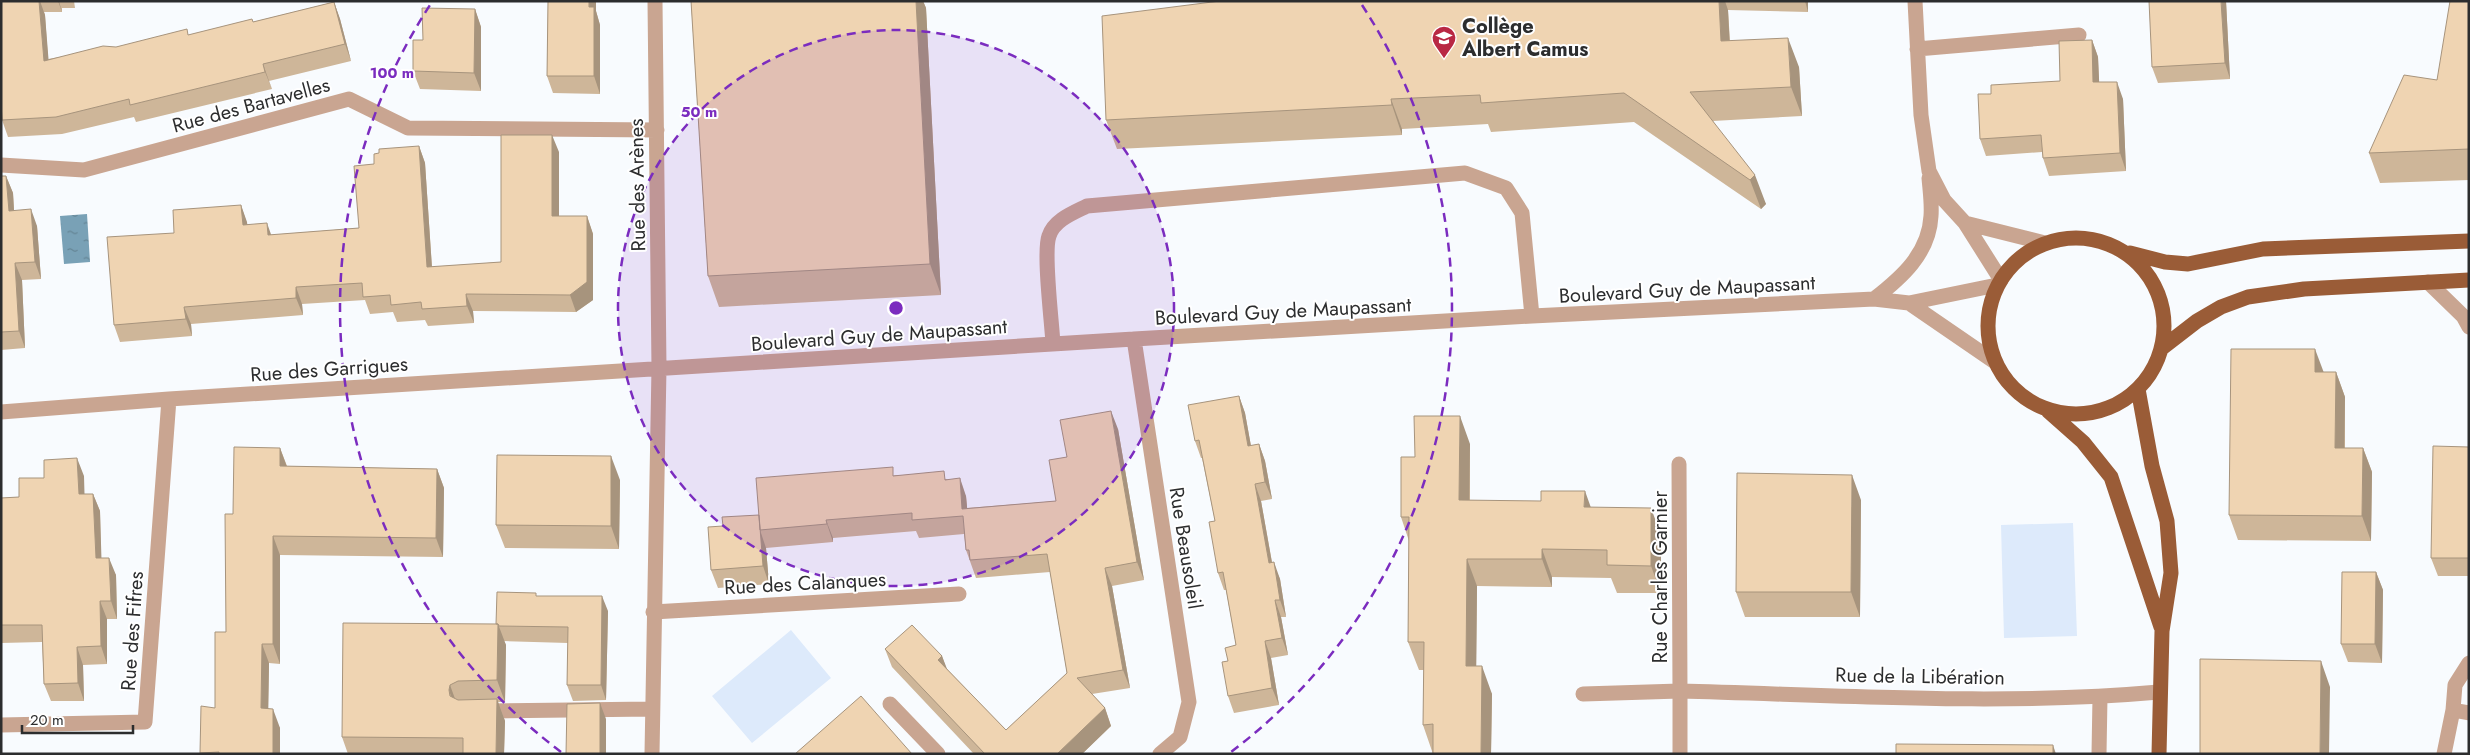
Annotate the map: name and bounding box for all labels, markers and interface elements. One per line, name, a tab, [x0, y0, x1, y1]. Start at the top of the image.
place label: Collège Albert Camus	[1461, 12, 1588, 64]
school or university icon: Collège Albert Camus	[1431, 25, 1457, 59]
text: 100 m	[370, 62, 414, 84]
street label: Rue des Bartavelles	[169, 71, 333, 140]
text: 50 m	[681, 101, 717, 123]
street label: Rue des Arènes	[622, 118, 653, 252]
street label: Boulevard Guy de Maupassant	[1558, 268, 1816, 311]
street label: Boulevard Guy de Maupassant	[1154, 290, 1412, 333]
centre of rings	[887, 299, 905, 317]
street label: Boulevard Guy de Maupassant	[750, 312, 1008, 359]
street label: Rue des Garrigues	[249, 350, 409, 389]
street label: Rue Beausoleil	[1162, 485, 1209, 611]
street label: Rue Charles Garnier	[1646, 491, 1675, 663]
street label: Rue des Calanques	[723, 565, 887, 602]
street label: Rue des Fifres	[114, 570, 151, 692]
street label: Rue de la Libération	[1835, 661, 2005, 692]
scale bar	[22, 702, 134, 734]
text: 20 m	[30, 709, 64, 731]

